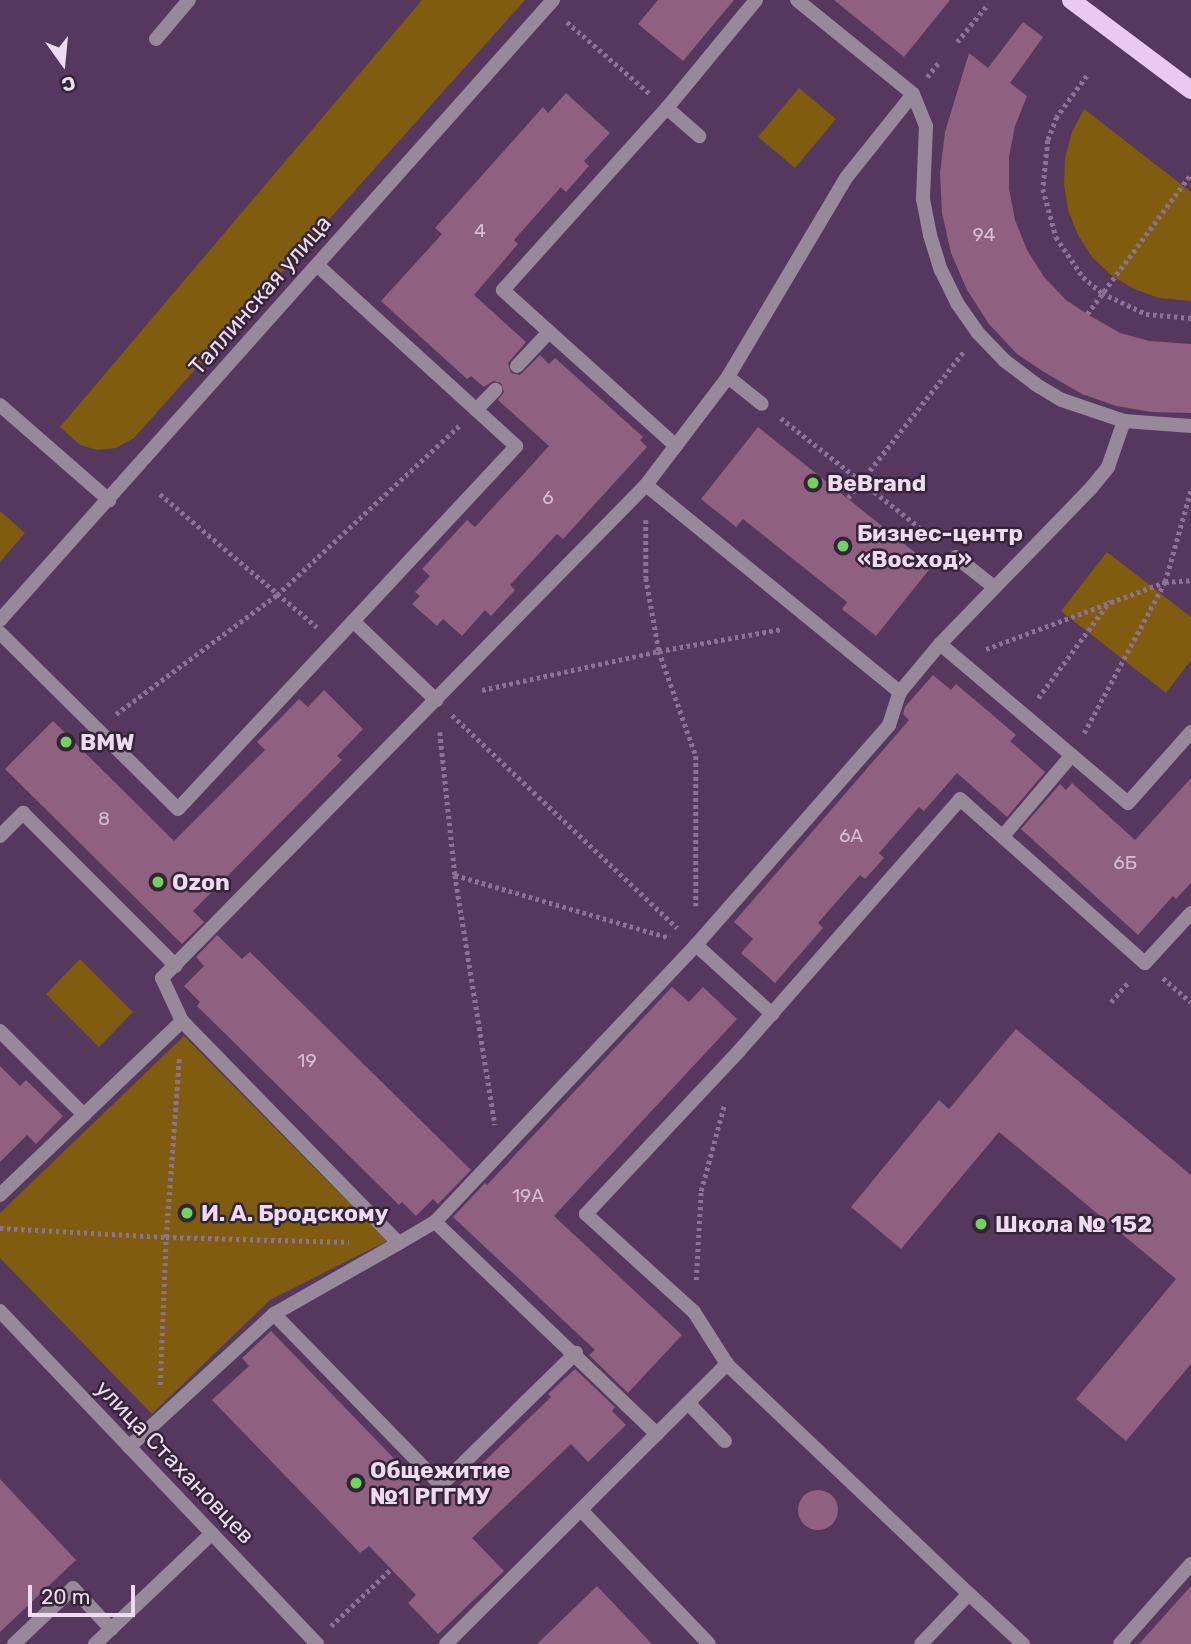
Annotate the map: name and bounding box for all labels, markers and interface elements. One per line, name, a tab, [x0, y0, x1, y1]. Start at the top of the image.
north arrow	[28, 28, 98, 98]
text: С	[59, 71, 78, 97]
street label: Таллинская улица	[183, 209, 337, 381]
house number: 4	[474, 220, 486, 242]
house number: 94	[973, 224, 995, 246]
place label: BeBrand	[827, 469, 926, 497]
marker: BeBrand	[805, 475, 821, 491]
house number: 6	[542, 487, 554, 509]
place label: Бизнес-центр «Восход»	[857, 519, 1023, 573]
marker: Бизнес-центр «Восход»	[835, 538, 851, 554]
place label: BMW	[80, 728, 134, 756]
marker: BMW	[58, 734, 74, 750]
house number: 8	[98, 808, 110, 830]
house number: 6А	[839, 825, 863, 847]
house number: 6Б	[1113, 852, 1137, 874]
place label: Ozon	[172, 868, 230, 896]
marker: Ozon	[150, 874, 166, 890]
house number: 19	[297, 1050, 317, 1072]
house number: 19А	[512, 1185, 544, 1207]
place label: И. А. Бродскому	[201, 1199, 388, 1227]
marker: И. А. Бродскому	[179, 1205, 195, 1221]
place label: Школа № 152	[995, 1210, 1152, 1238]
marker: Школа № 152	[973, 1216, 989, 1232]
street label: улица Стахановцев	[90, 1374, 260, 1550]
place label: Общежитие №1 РГГМУ	[370, 1456, 510, 1510]
marker: Общежитие №1 РГГМУ	[348, 1475, 364, 1491]
scale bar	[32, 1570, 138, 1614]
text: 20 m	[41, 1584, 90, 1609]

